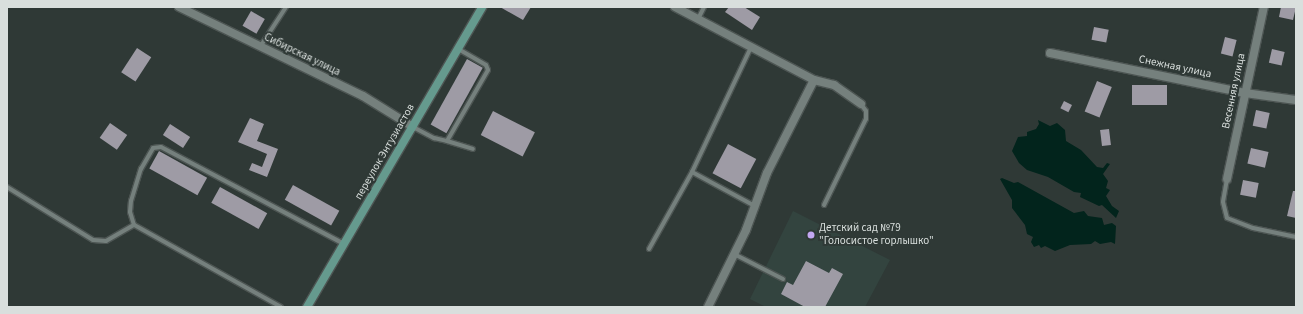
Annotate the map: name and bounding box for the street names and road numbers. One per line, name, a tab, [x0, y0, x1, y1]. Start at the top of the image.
street label: Сибирская улица	[262, 31, 342, 79]
street label: Весенняя улица	[1220, 52, 1248, 130]
street label: Снежная улица	[1137, 53, 1213, 81]
street label: переулок Энтузиастов	[352, 102, 418, 202]

